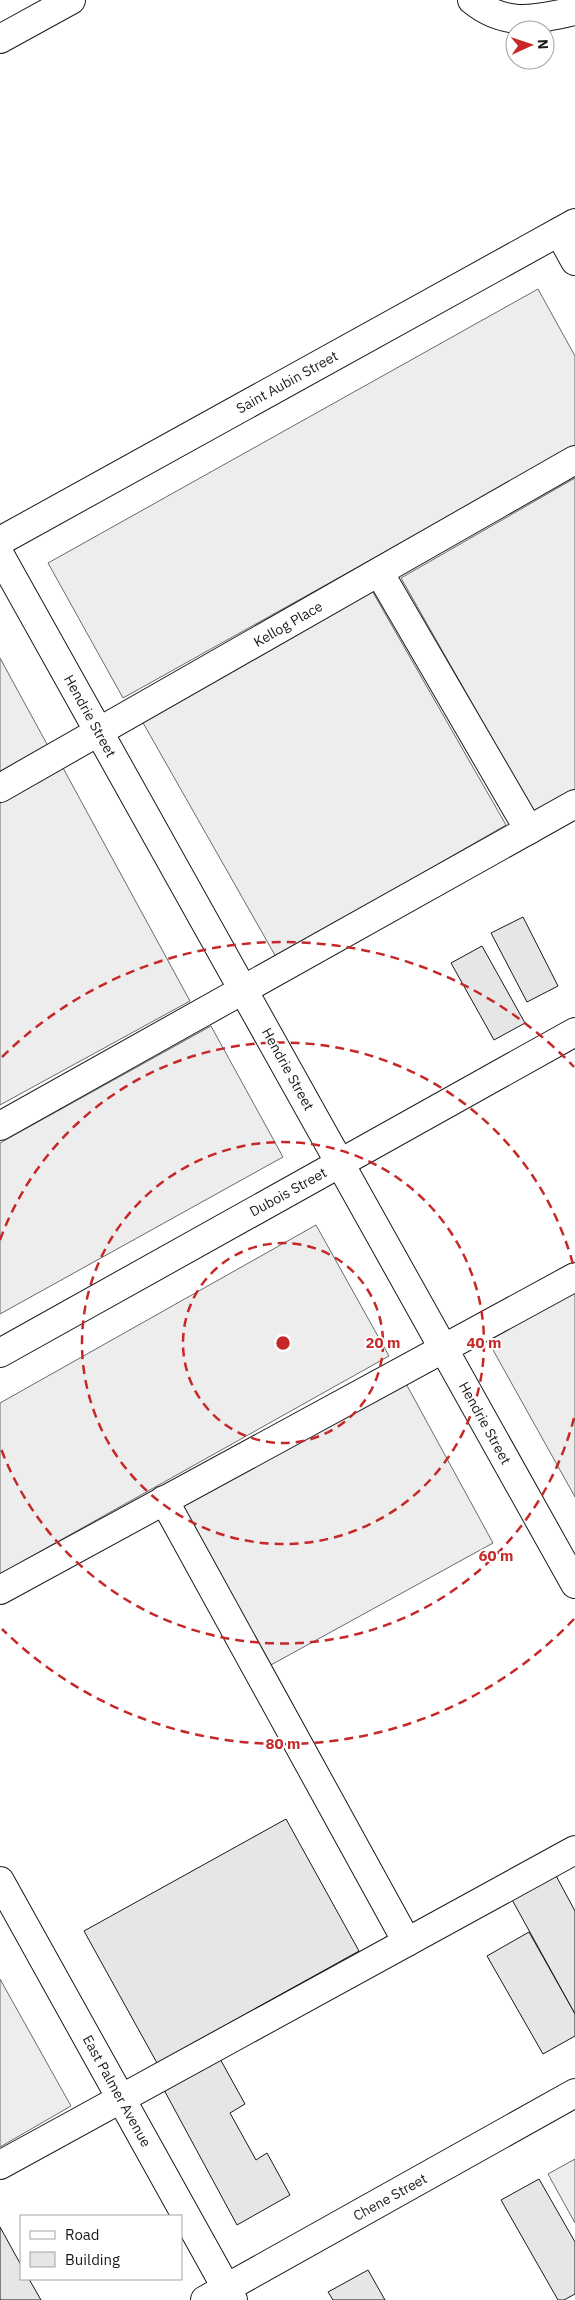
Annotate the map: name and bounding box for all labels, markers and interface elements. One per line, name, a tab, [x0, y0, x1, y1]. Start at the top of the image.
north arrow	[505, 20, 555, 70]
text: N	[534, 39, 552, 50]
street label: Saint Aubin Street	[233, 347, 341, 417]
street label: Kellog Place	[250, 597, 326, 651]
street label: Hendrie Street	[60, 672, 120, 761]
street label: Hendrie Street	[258, 1025, 318, 1114]
street label: Dubois Street	[246, 1163, 330, 1221]
text: 20 m	[366, 1333, 400, 1352]
text: 40 m	[467, 1333, 501, 1352]
centre of rings	[274, 1334, 292, 1352]
street label: Hendrie Street	[455, 1379, 515, 1468]
text: 60 m	[479, 1546, 513, 1565]
text: 80 m	[266, 1734, 300, 1753]
street label: East Palmer Avenue	[79, 2032, 155, 2150]
street label: Chene Street	[350, 2169, 430, 2225]
legend	[20, 2215, 182, 2280]
text: Road	[65, 2225, 100, 2244]
text: Building	[65, 2250, 120, 2269]

